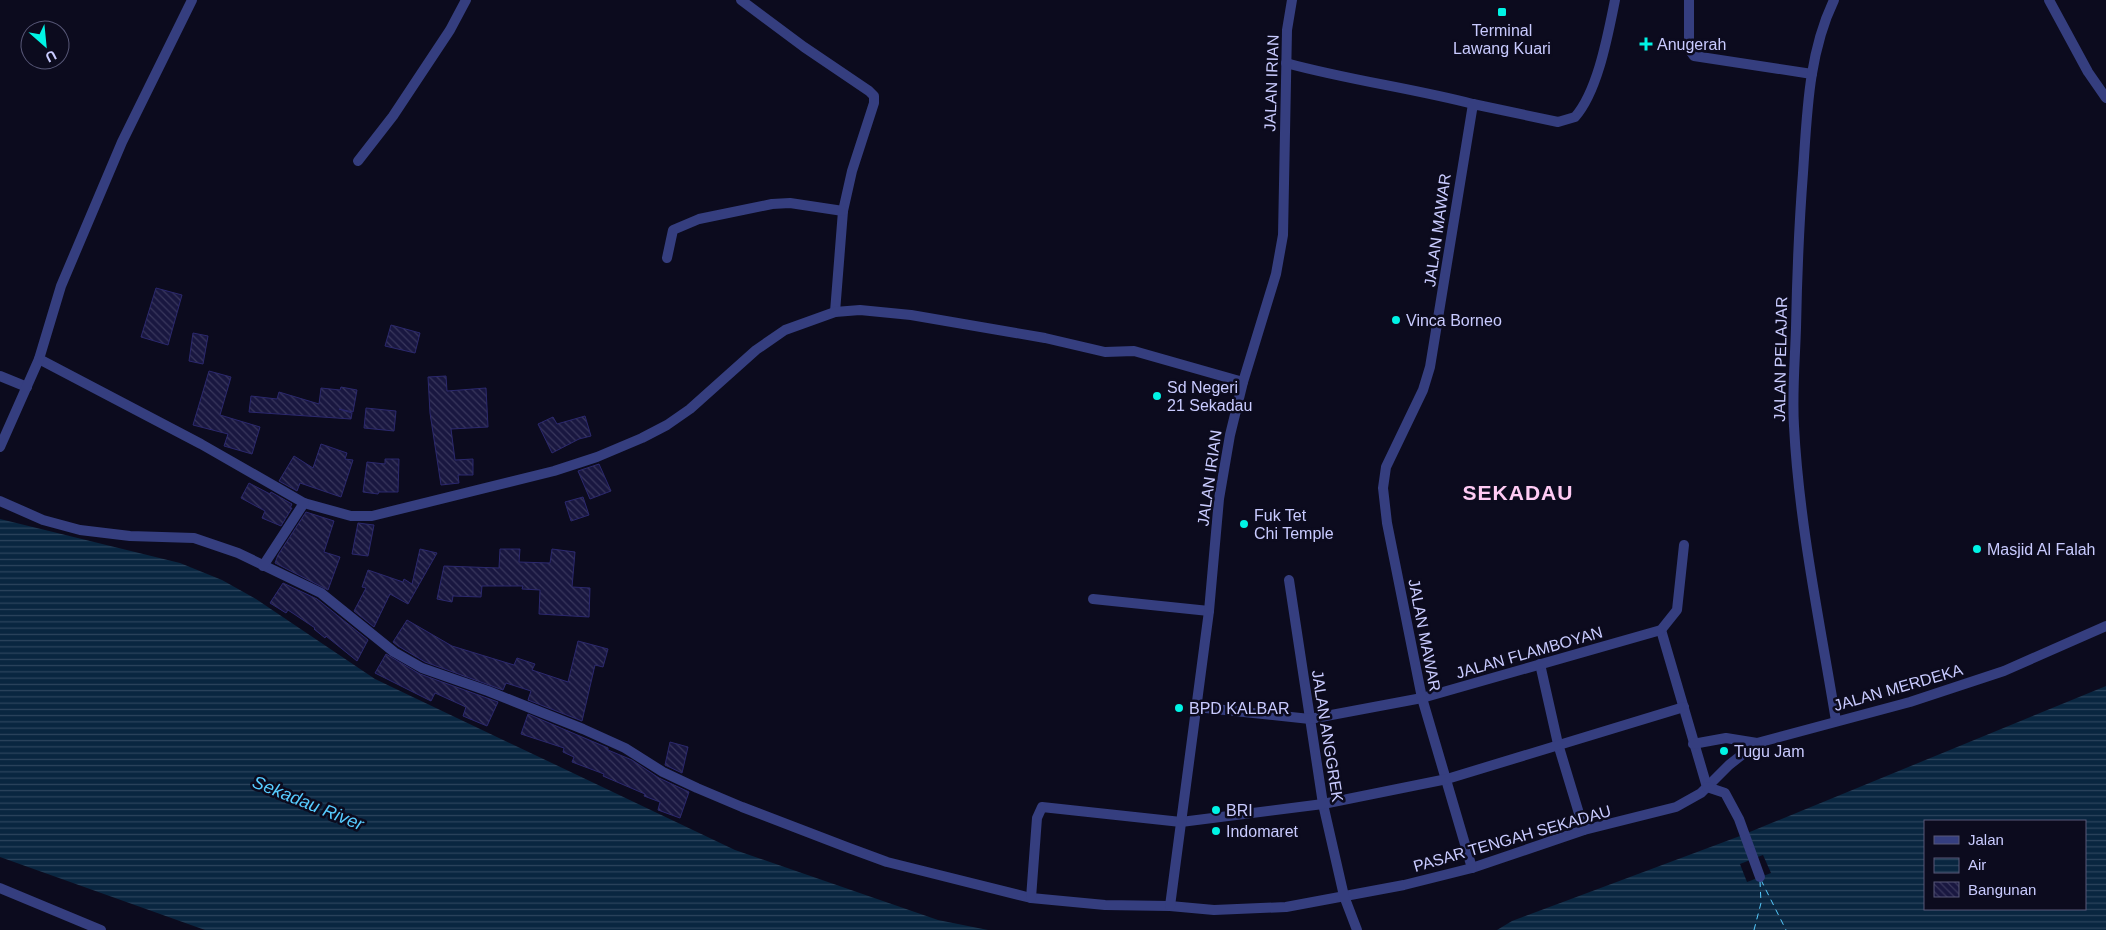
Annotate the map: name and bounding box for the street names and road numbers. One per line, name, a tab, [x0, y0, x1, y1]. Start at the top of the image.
street label: JALAN IRIAN	[1261, 34, 1282, 132]
street label: JALAN MAWAR	[1421, 172, 1454, 288]
street label: JALAN PELAJAR	[1771, 296, 1790, 422]
street label: JALAN IRIAN	[1194, 429, 1225, 527]
street label: JALAN MAWAR	[1405, 577, 1444, 693]
street label: JALAN FLAMBOYAN	[1454, 623, 1604, 682]
street label: JALAN MERDEKA	[1832, 661, 1965, 714]
street label: JALAN ANGGREK	[1309, 669, 1346, 804]
street label: PASAR TENGAH SEKADAU	[1411, 802, 1613, 875]

